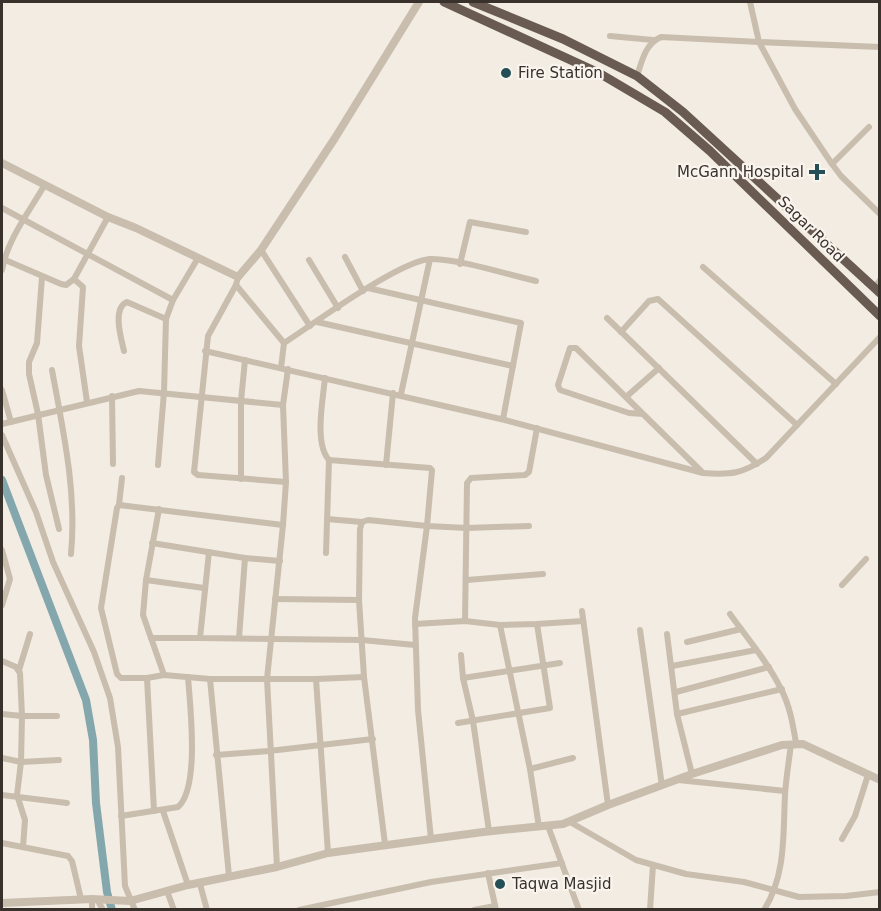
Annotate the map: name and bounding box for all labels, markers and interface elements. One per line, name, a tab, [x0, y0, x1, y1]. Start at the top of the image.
place label: Fire Station	[518, 64, 603, 82]
marker: Fire Station	[499, 66, 513, 80]
place label: McGann Hospital	[677, 163, 804, 181]
marker: McGann Hospital	[808, 163, 826, 181]
street label: Sagar Road	[774, 192, 848, 266]
place label: Taqwa Masjid	[511, 875, 611, 893]
marker: Taqwa Masjid	[493, 877, 507, 891]

